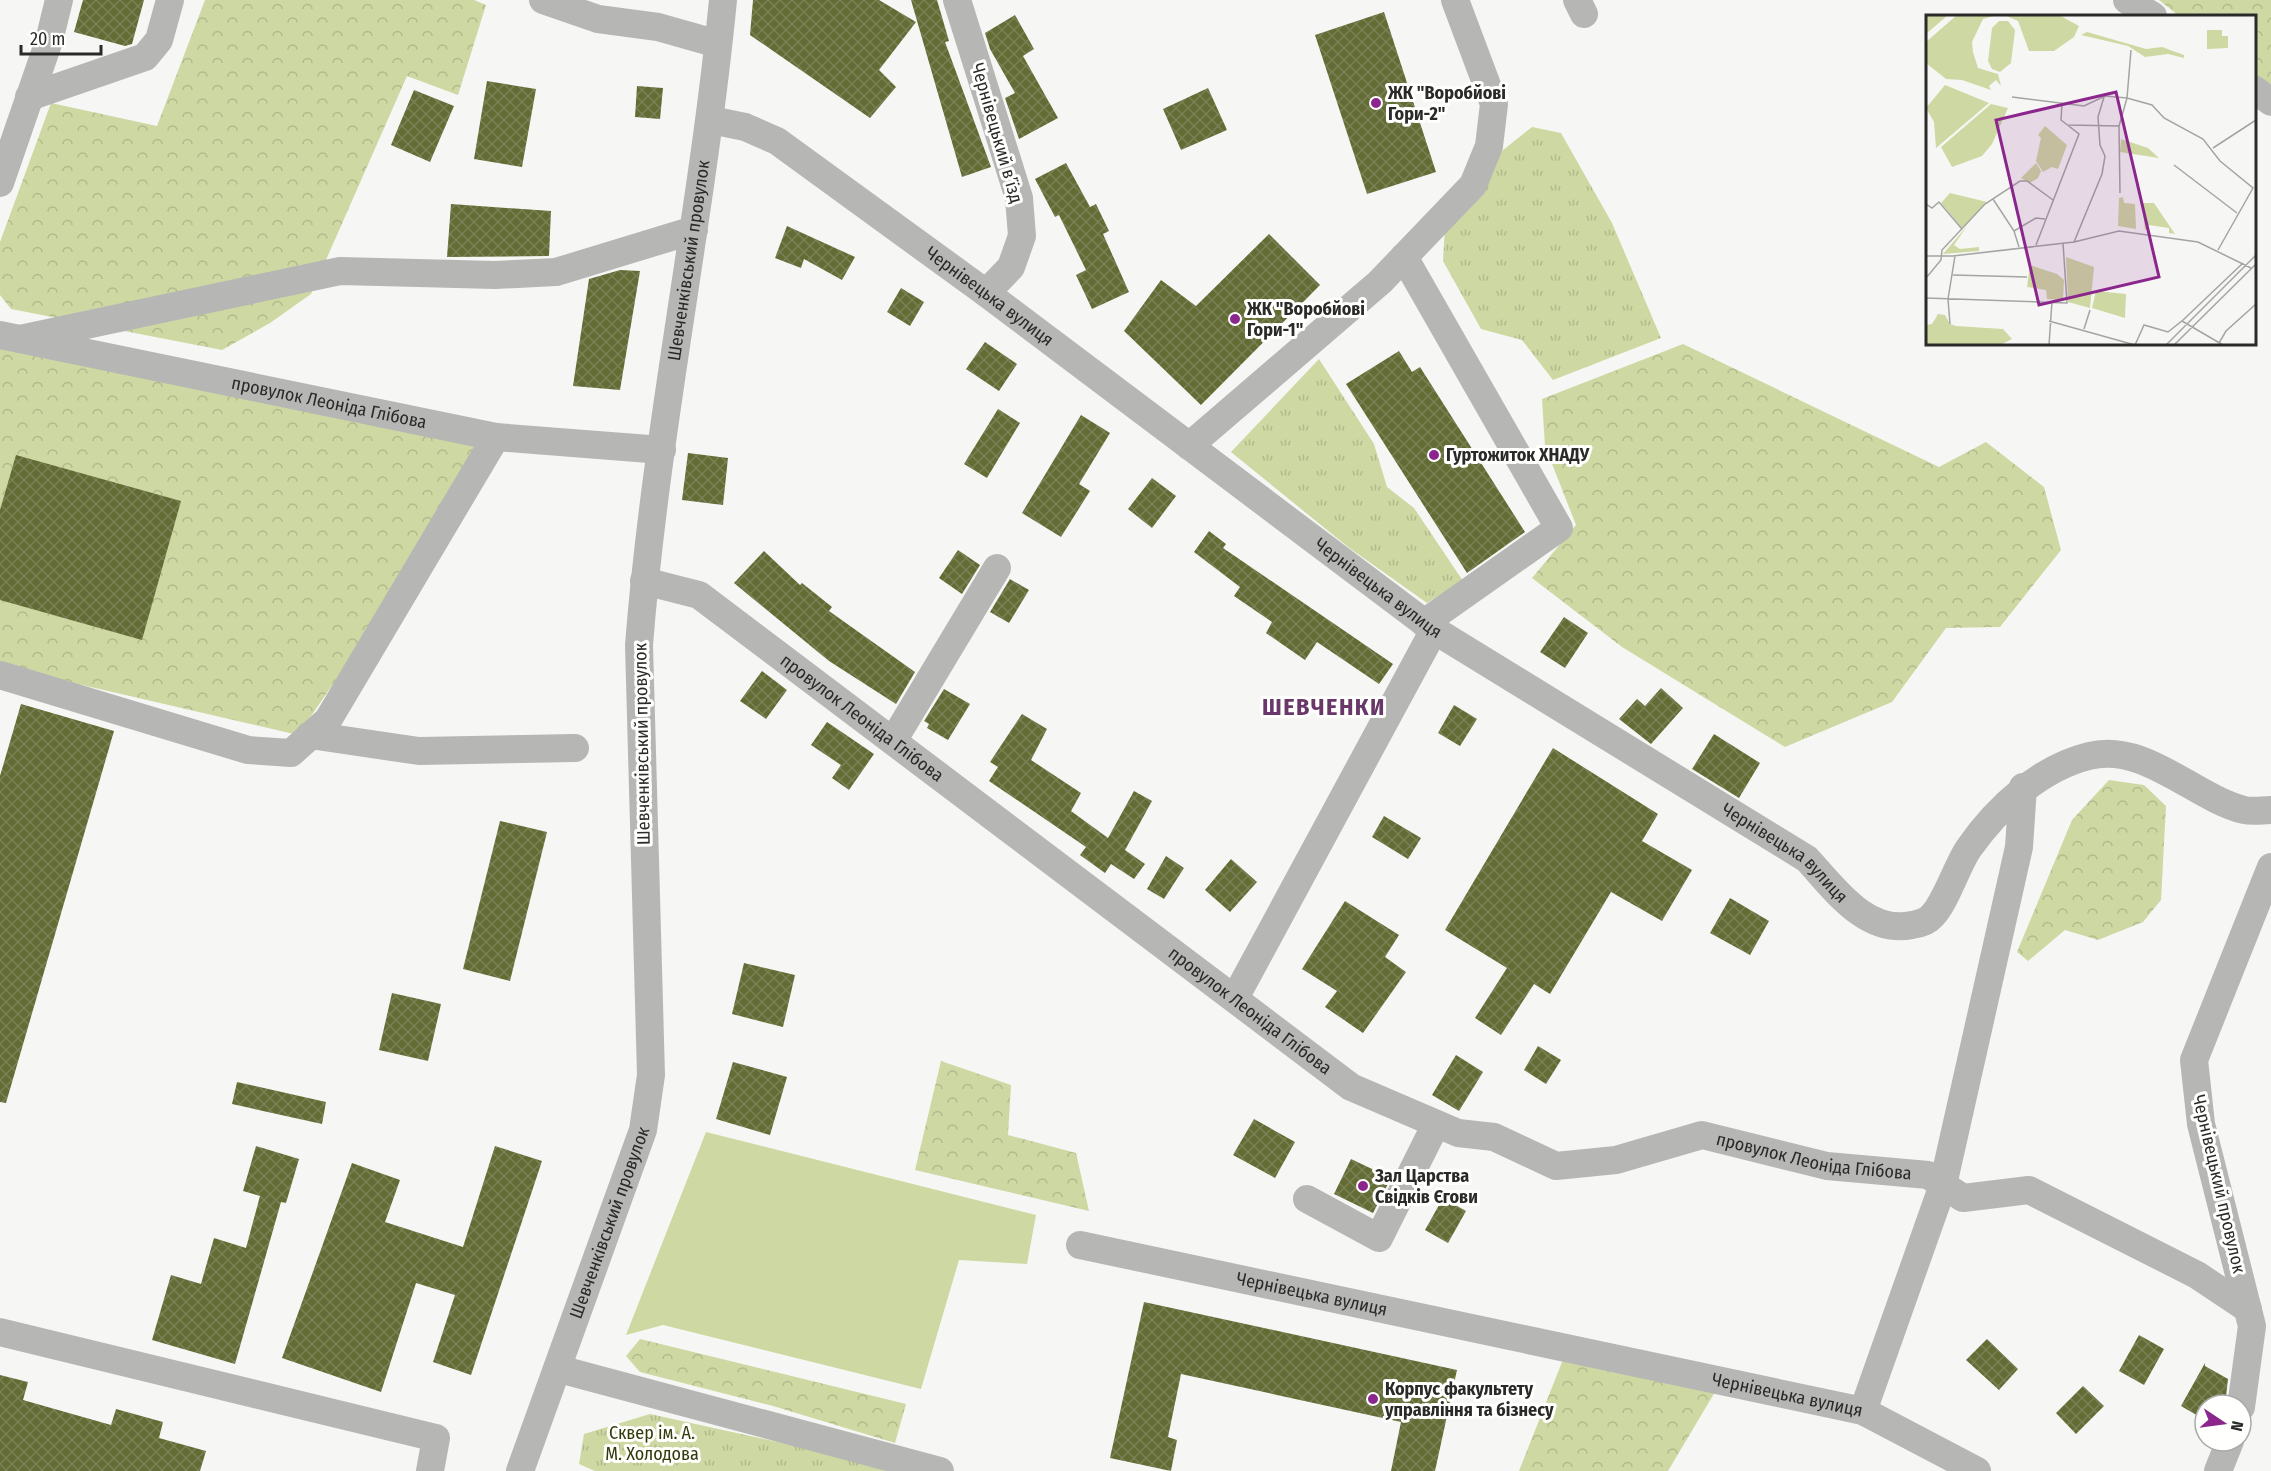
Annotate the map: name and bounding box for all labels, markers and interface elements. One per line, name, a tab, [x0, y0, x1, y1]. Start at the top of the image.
inset map	[1926, 15, 2256, 345]
scale bar	[21, 18, 100, 56]
text: 20 m	[30, 28, 65, 50]
street label: Чернівецький вʼїзд	[967, 60, 1027, 206]
place label: ЖК "Воробйові Гори-2"	[1387, 82, 1506, 125]
marker: ЖК "Воробйові Гори-2"	[1369, 96, 1383, 110]
street label: Шевченківський провулок	[663, 158, 715, 362]
street label: Чернівецька вулиця	[921, 242, 1058, 351]
place label: ЖК "Воробйові Гори-1"	[1246, 298, 1365, 341]
marker: ЖК "Воробйові Гори-1"	[1228, 312, 1242, 326]
street label: провулок Леоніда Глібова	[230, 372, 429, 434]
place label: Гуртожиток ХНАДУ	[1446, 444, 1590, 466]
marker: Гуртожиток ХНАДУ	[1427, 448, 1441, 462]
street label: Чернівецька вулиця	[1310, 533, 1446, 643]
street label: Шевченківський провулок	[629, 642, 655, 845]
street label: провулок Леоніда Глібова	[776, 649, 948, 787]
district label: ШЕВЧЕНКИ	[1262, 693, 1386, 721]
street label: Чернівецька вулиця	[1718, 798, 1852, 908]
street label: провулок Леоніда Глібова	[1164, 942, 1336, 1080]
street label: Чернівецький провулок	[2188, 1093, 2250, 1276]
street label: Шевченківський провулок	[565, 1123, 654, 1322]
street label: провулок Леоніда Глібова	[1714, 1128, 1913, 1185]
place label: Зал Царства Свідків Єгови	[1374, 1165, 1478, 1208]
marker: Зал Царства Свідків Єгови	[1356, 1179, 1370, 1193]
street label: Чернівецька вулиця	[1234, 1267, 1389, 1321]
street label: Чернівецька вулиця	[1710, 1368, 1865, 1422]
place label: Корпус факультету управління та бізнесу	[1384, 1378, 1554, 1421]
marker: Корпус факультету управління та бізнесу	[1366, 1392, 1380, 1406]
north arrow	[2193, 1393, 2253, 1453]
text: N	[2227, 1419, 2247, 1433]
park label: Сквер ім. А. М. Холодова	[605, 1422, 699, 1465]

